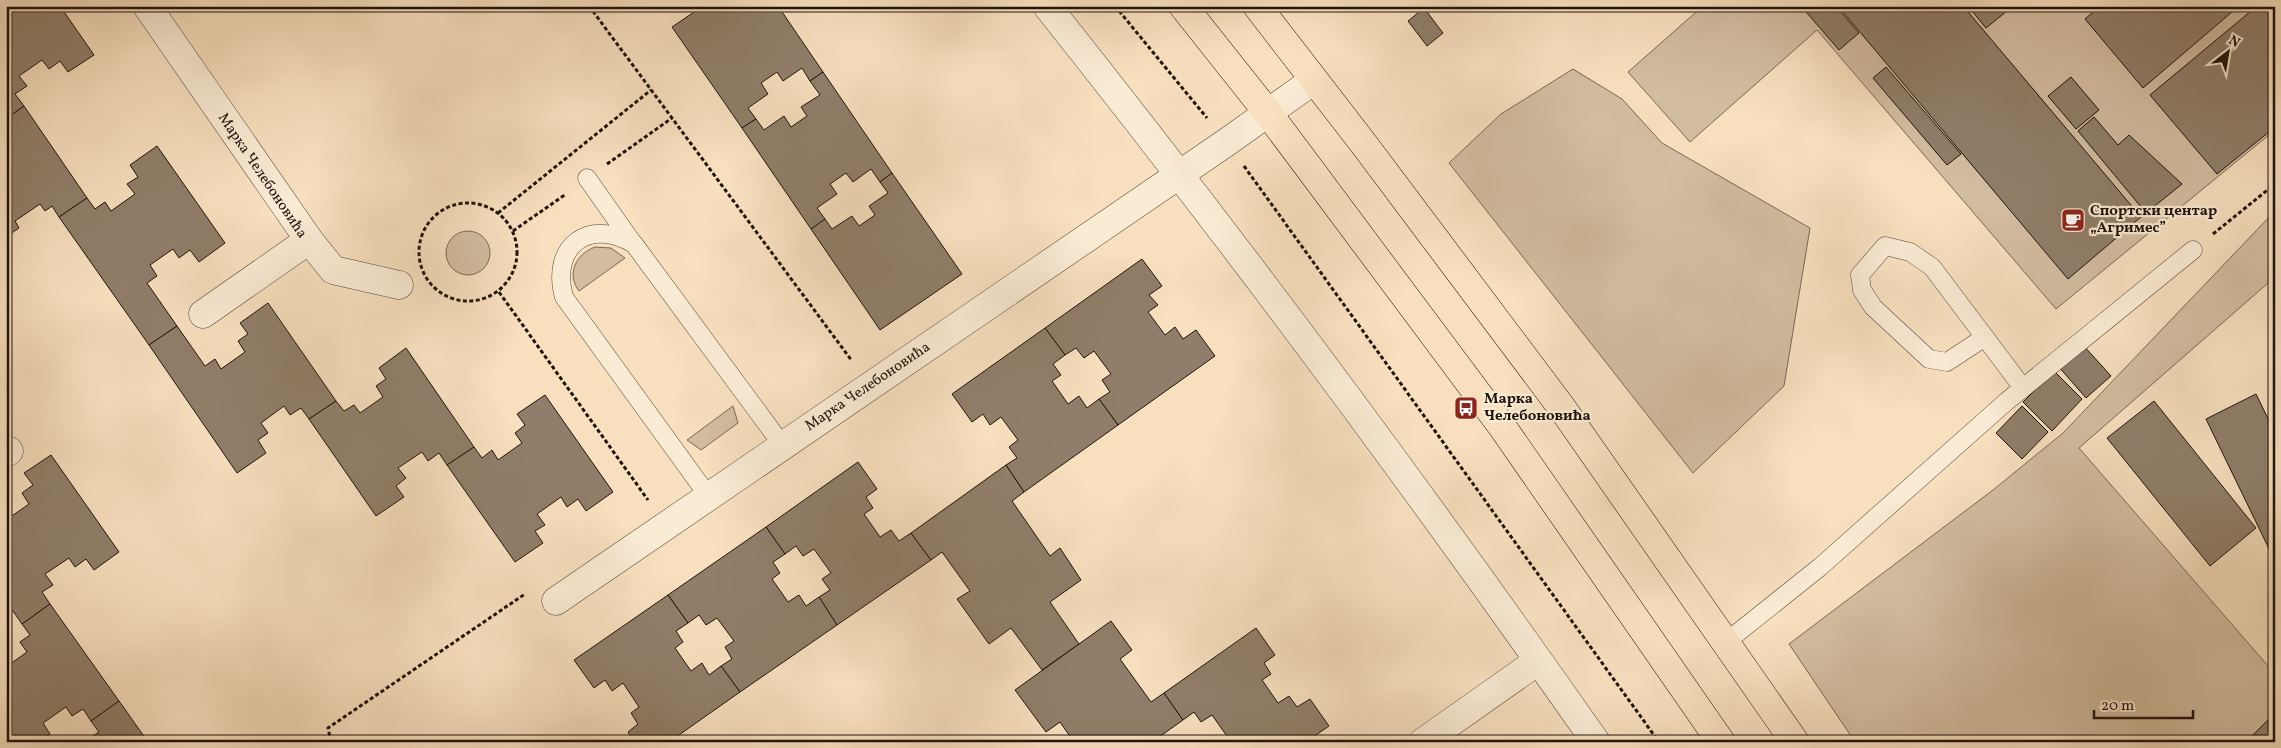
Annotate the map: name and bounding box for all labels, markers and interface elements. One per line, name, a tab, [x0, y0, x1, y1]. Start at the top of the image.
north arrow	[2204, 28, 2254, 78]
text: N	[2225, 31, 2243, 53]
street label: Марка Челебоновића	[212, 109, 312, 243]
place label: Спортски центар „Агримес”	[2090, 201, 2217, 239]
cafe icon: Спортски центар „Агримес”	[2060, 207, 2086, 233]
street label: Марка Челебоновића	[801, 337, 935, 437]
place label: Марка Челебоновића	[1484, 389, 1591, 427]
bus stop icon: Марка Челебоновића	[1453, 395, 1479, 421]
scale bar	[2094, 688, 2192, 720]
text: 20 m	[2101, 696, 2134, 717]

